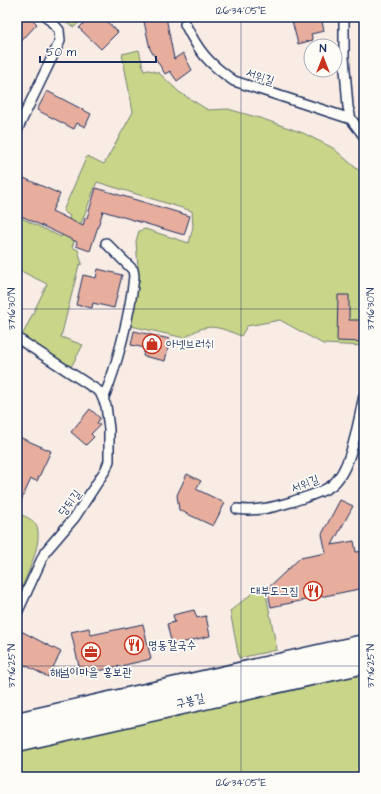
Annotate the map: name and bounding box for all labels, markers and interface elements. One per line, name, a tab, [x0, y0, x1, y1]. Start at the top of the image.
text: 126°34'05"E	[216, 4, 266, 18]
scale bar	[40, 38, 156, 64]
north arrow	[303, 38, 343, 78]
text: N	[320, 41, 327, 56]
text: 50 m	[46, 44, 77, 61]
street label: 서위길	[244, 64, 277, 90]
text: 37°16'30"N	[5, 288, 19, 330]
text: 37°16'30"N	[364, 288, 378, 330]
shop icon: 아넷브러쉬	[141, 333, 163, 355]
place label: 아넷브러쉬	[166, 336, 214, 353]
street label: 서위길	[288, 471, 322, 497]
street label: 당뒤길	[54, 486, 86, 520]
restaurant icon: 대부도그집	[302, 580, 324, 602]
place label: 대부도그집	[251, 583, 299, 600]
restaurant icon: 명동칼국수	[123, 634, 145, 656]
place label: 명동칼국수	[148, 637, 197, 654]
office icon: 해넘이마을 홍보관	[80, 641, 102, 663]
text: 37°16'25"N	[5, 644, 19, 688]
text: 37°16'25"N	[364, 644, 378, 688]
place label: 해넘이마을 홍보관	[50, 664, 132, 681]
street label: 구봉길	[174, 689, 206, 713]
text: 126°34'05"E	[216, 776, 266, 790]

